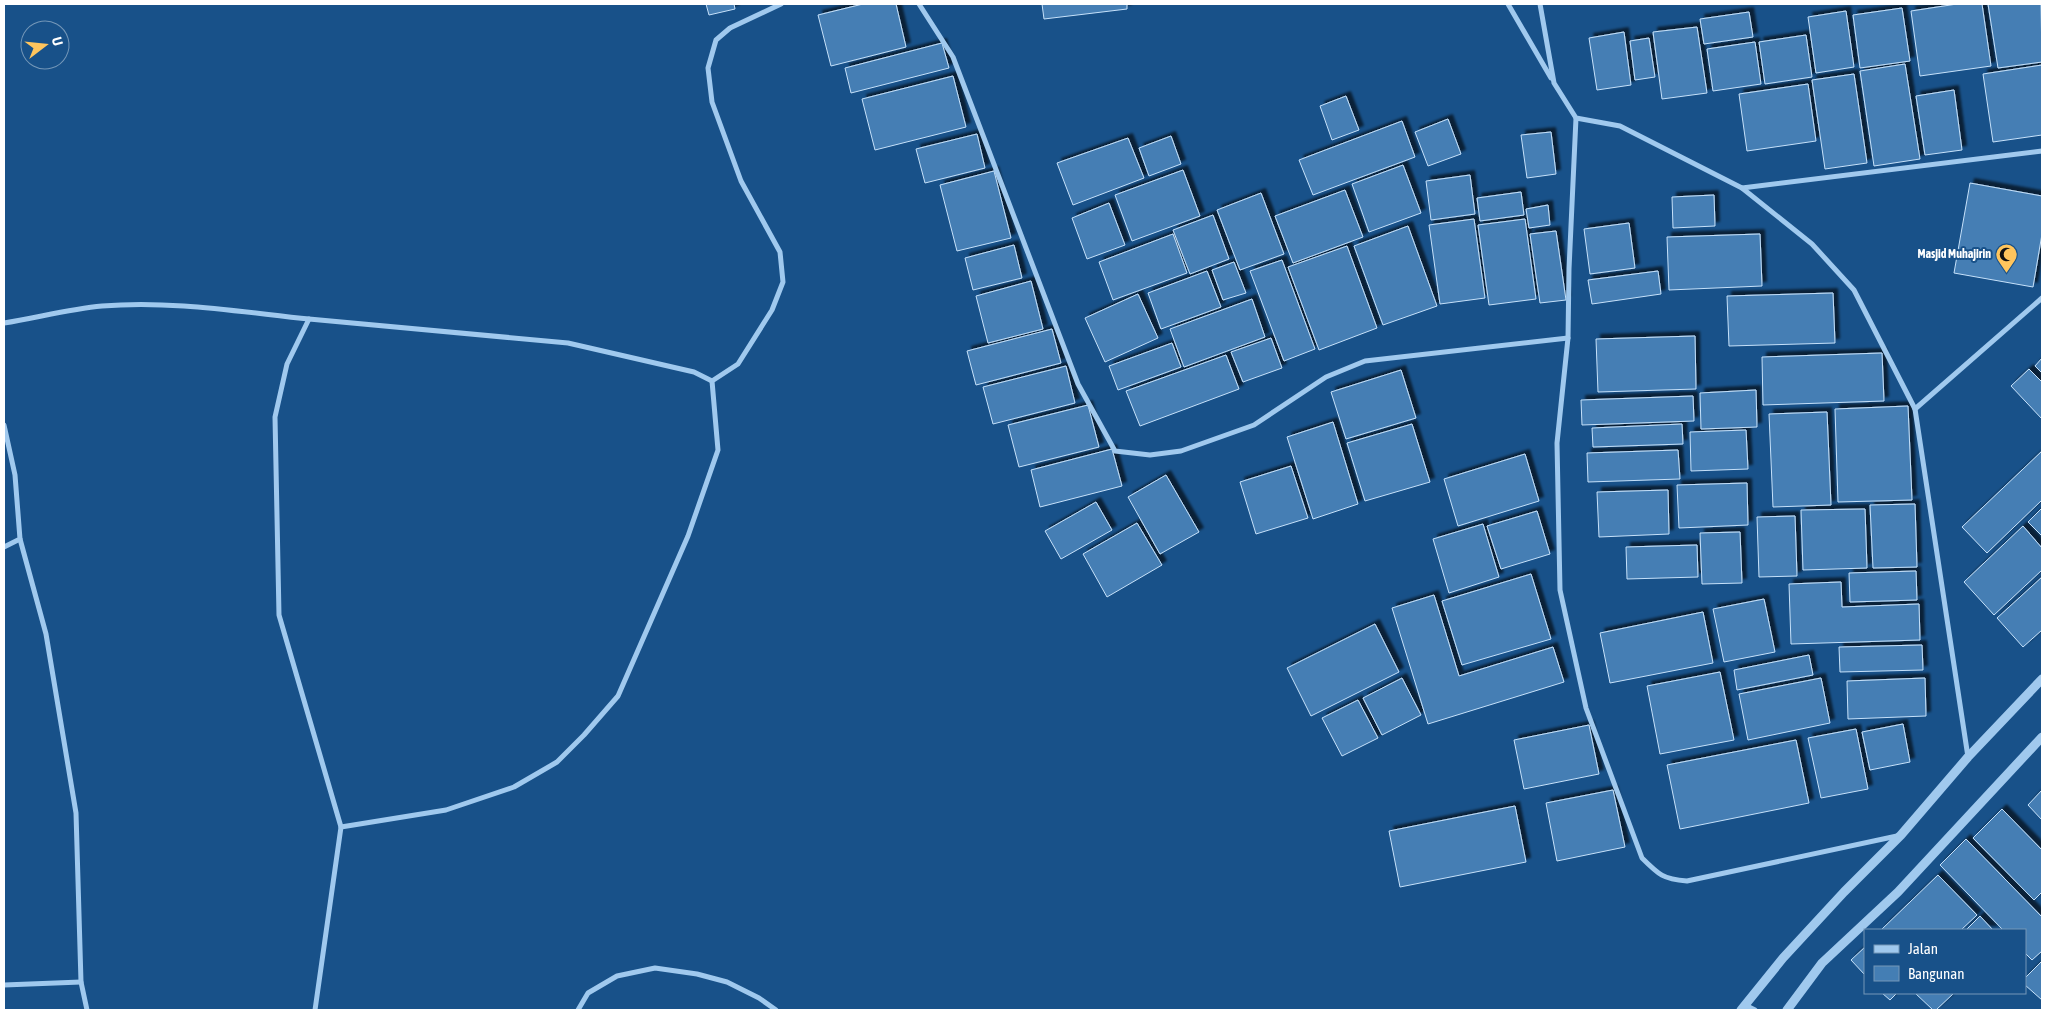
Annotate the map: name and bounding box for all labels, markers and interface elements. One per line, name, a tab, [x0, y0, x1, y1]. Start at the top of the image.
north arrow	[20, 20, 70, 70]
text: U	[49, 35, 66, 48]
mosque icon: Masjid Muhajirin	[1995, 242, 2019, 273]
place label: Masjid Muhajirin	[1917, 247, 1991, 261]
legend	[1864, 929, 2026, 994]
text: Jalan	[1908, 940, 1938, 957]
text: Bangunan	[1908, 965, 1965, 982]

